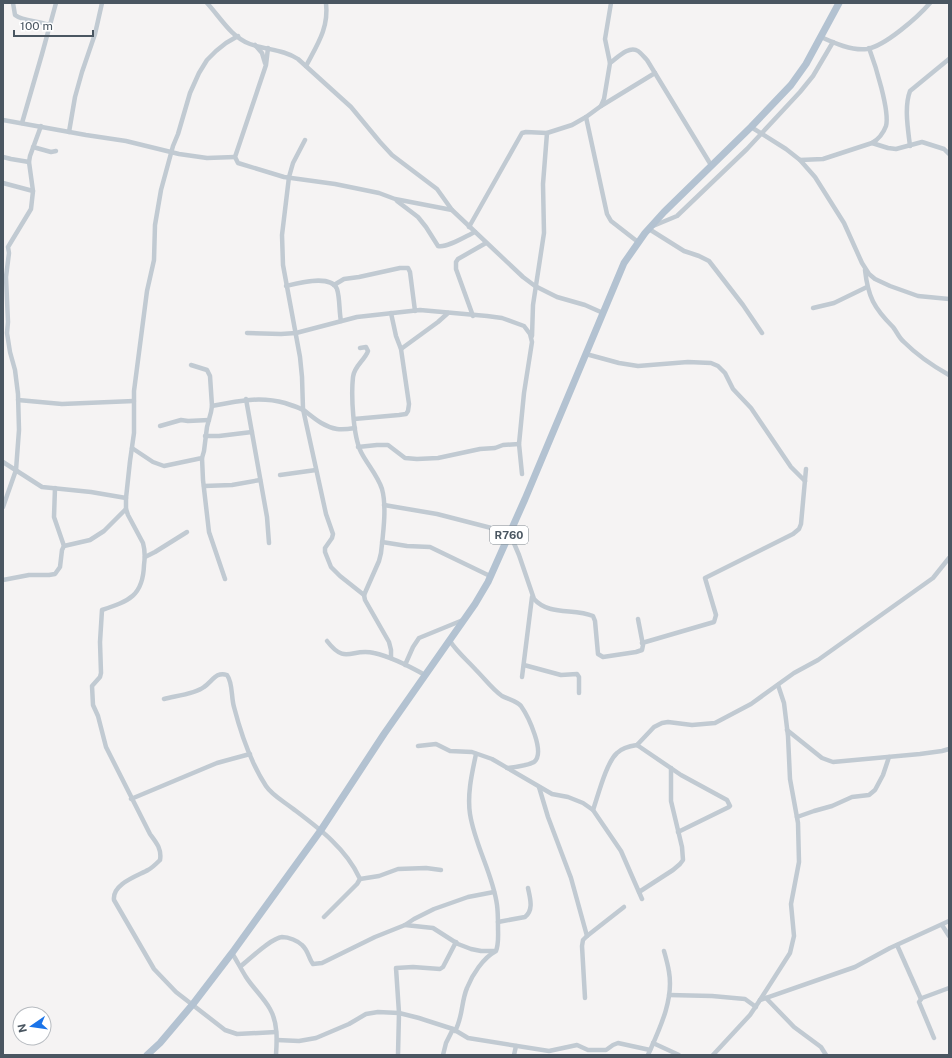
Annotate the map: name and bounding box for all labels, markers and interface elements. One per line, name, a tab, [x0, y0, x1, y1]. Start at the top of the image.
scale bar	[14, 12, 93, 38]
text: 100 m	[20, 19, 53, 33]
road number: R760	[490, 526, 528, 544]
north arrow	[12, 1006, 52, 1046]
text: N	[15, 1023, 29, 1034]

